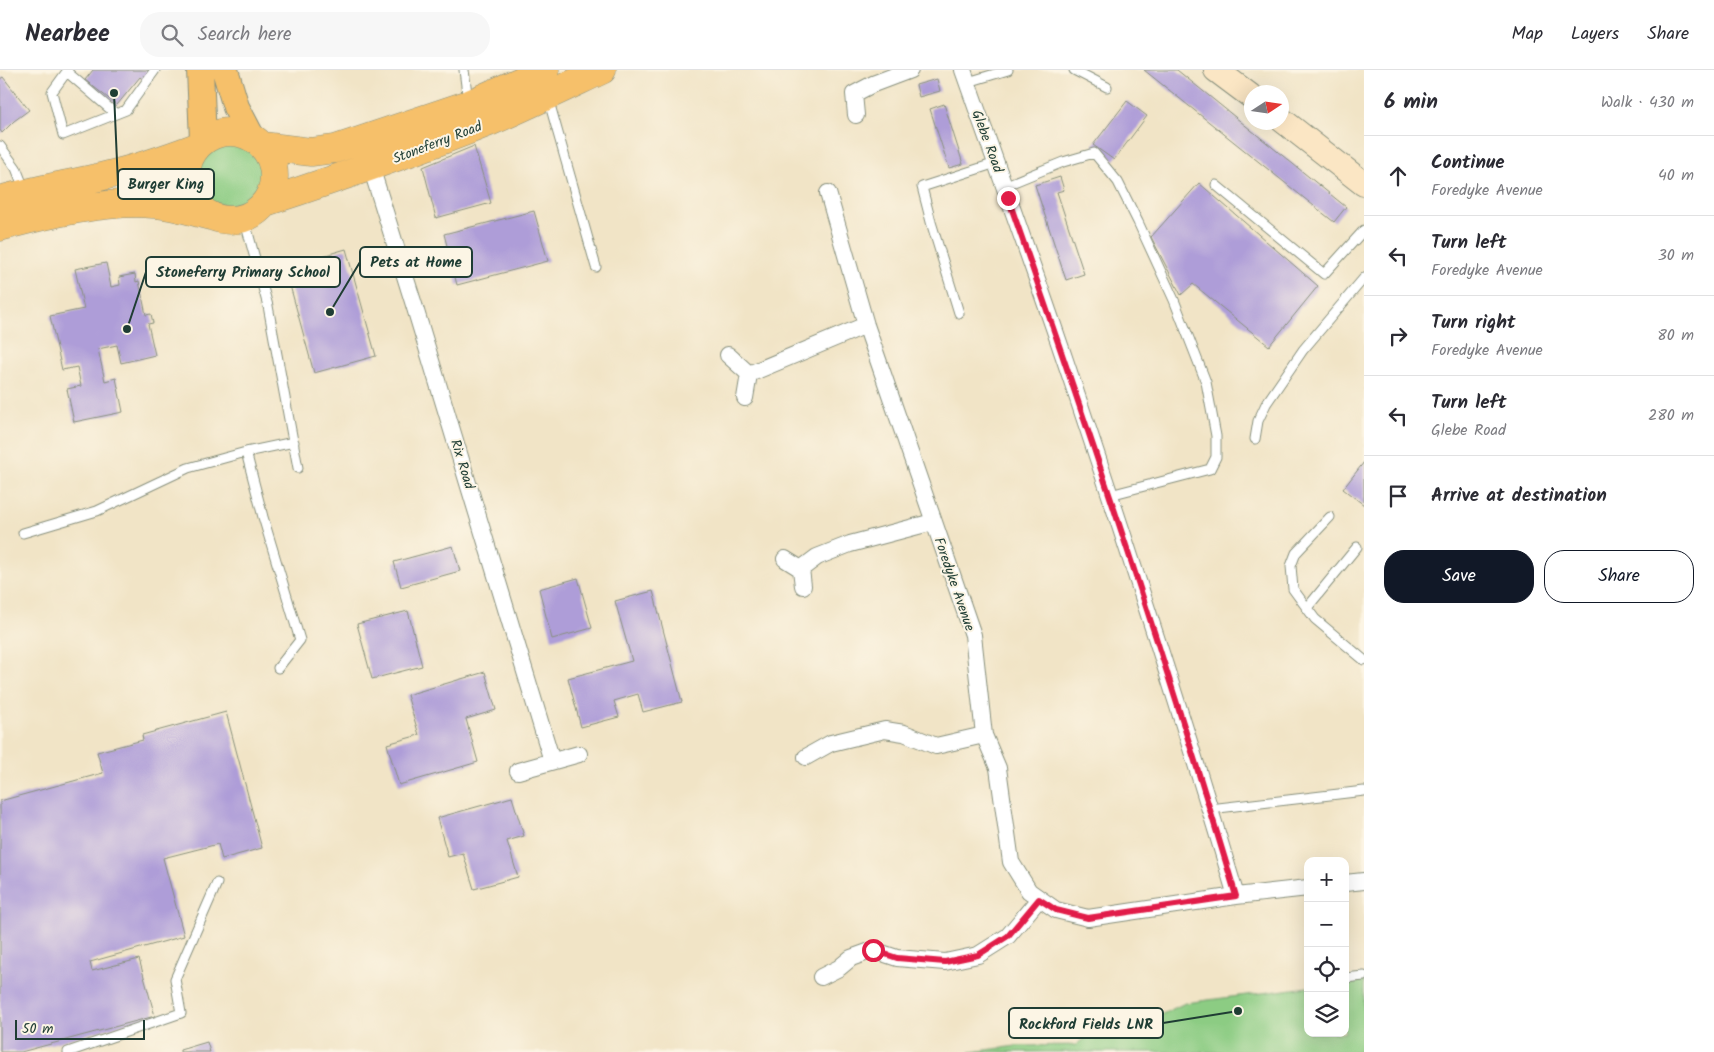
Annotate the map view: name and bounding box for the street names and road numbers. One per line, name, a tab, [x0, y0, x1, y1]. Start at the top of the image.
street label: Glebe Road	[966, 107, 1009, 177]
street label: Stoneferry Road	[390, 115, 486, 170]
street label: Rix Road	[444, 437, 480, 493]
street label: Foredyke Avenue	[928, 534, 981, 635]

